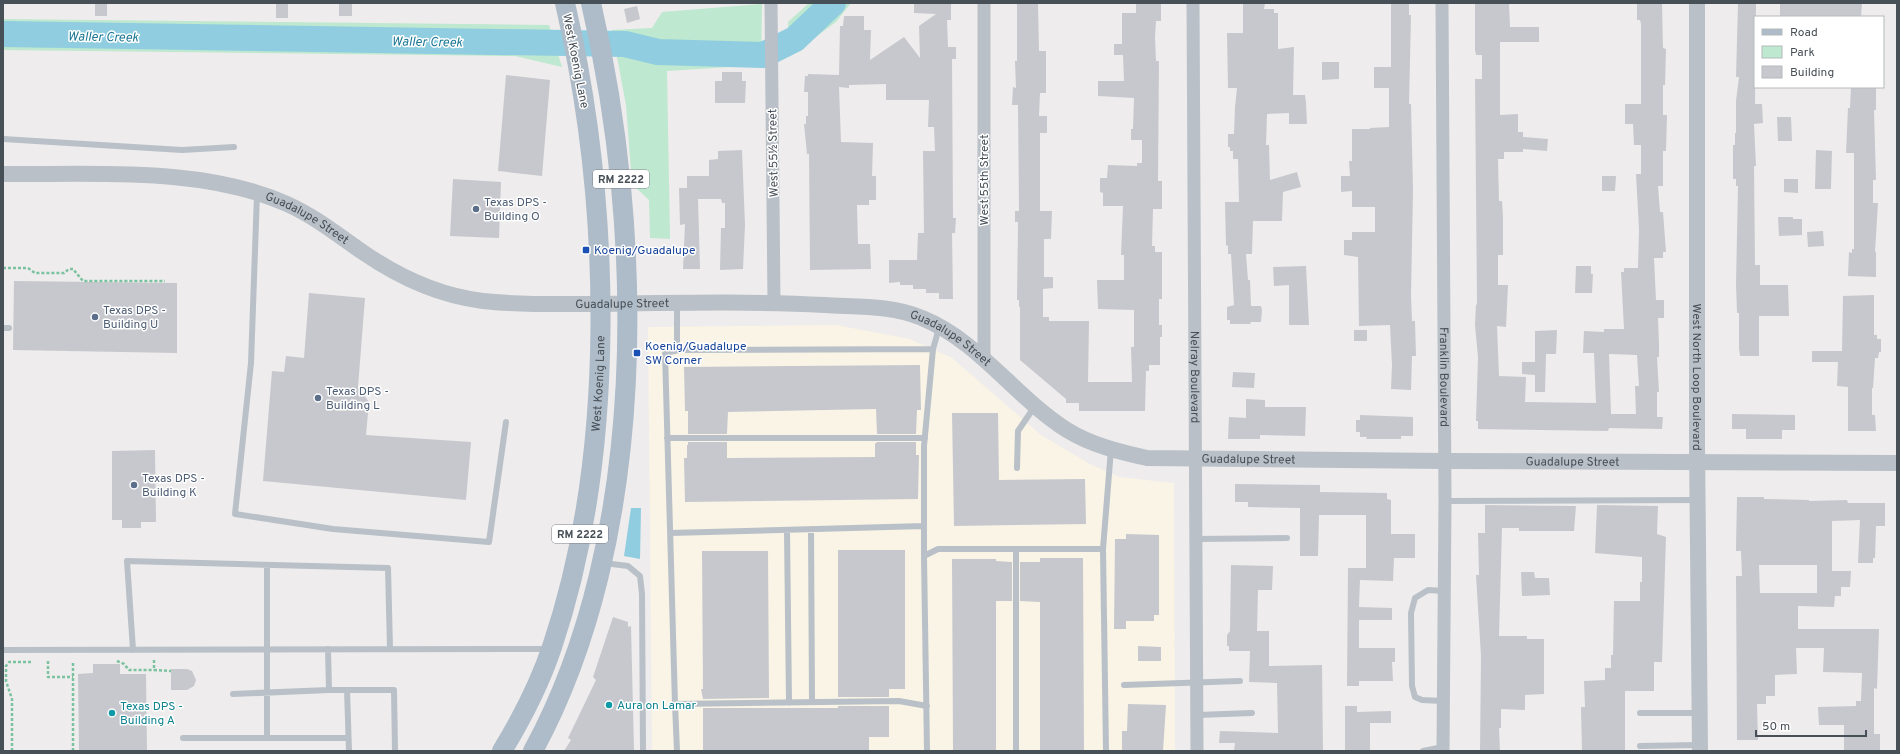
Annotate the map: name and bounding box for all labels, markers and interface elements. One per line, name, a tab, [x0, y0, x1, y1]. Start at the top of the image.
street label: West Koenig Lane	[558, 13, 592, 110]
legend	[1754, 16, 1884, 88]
text: Road	[1790, 25, 1818, 41]
water label: Waller Creek	[67, 29, 139, 47]
water label: Waller Creek	[391, 34, 463, 52]
text: Park	[1790, 45, 1815, 61]
text: Building	[1790, 65, 1834, 81]
street label: West 55½ Street	[765, 109, 783, 197]
street label: West 55th Street	[977, 135, 993, 225]
road number: RM 2222	[593, 170, 649, 188]
street label: Guadalupe Street	[263, 189, 352, 249]
place label: Texas DPS - Building O	[484, 195, 547, 225]
marker: Texas DPS - Building O	[471, 204, 481, 214]
place label: Koenig/Guadalupe	[594, 243, 695, 259]
marker: Koenig/Guadalupe	[581, 245, 591, 255]
street label: Guadalupe Street	[575, 296, 669, 313]
place label: Texas DPS - Building U	[103, 303, 166, 333]
street label: West North Loop Boulevard	[1688, 303, 1704, 451]
street label: Guadalupe Street	[908, 307, 994, 370]
marker: Texas DPS - Building U	[90, 312, 100, 322]
street label: Franklin Boulevard	[1435, 327, 1452, 427]
street label: Nelray Boulevard	[1186, 331, 1202, 423]
street label: West Koenig Lane	[588, 335, 609, 432]
place label: Koenig/Guadalupe SW Corner	[645, 339, 746, 369]
marker: Koenig/Guadalupe SW Corner	[632, 348, 642, 358]
place label: Texas DPS - Building L	[326, 384, 389, 414]
marker: Texas DPS - Building L	[313, 393, 323, 403]
street label: Guadalupe Street	[1201, 452, 1296, 469]
street label: Guadalupe Street	[1526, 454, 1620, 471]
place label: Texas DPS - Building K	[142, 471, 205, 501]
marker: Texas DPS - Building K	[129, 480, 139, 490]
road number: RM 2222	[552, 525, 608, 543]
place label: Aura on Lamar	[617, 698, 697, 714]
place label: Texas DPS - Building A	[120, 699, 183, 729]
marker: Aura on Lamar	[604, 700, 614, 710]
marker: Texas DPS - Building A	[107, 708, 117, 718]
scale bar	[1756, 712, 1866, 738]
text: 50 m	[1762, 719, 1790, 735]

